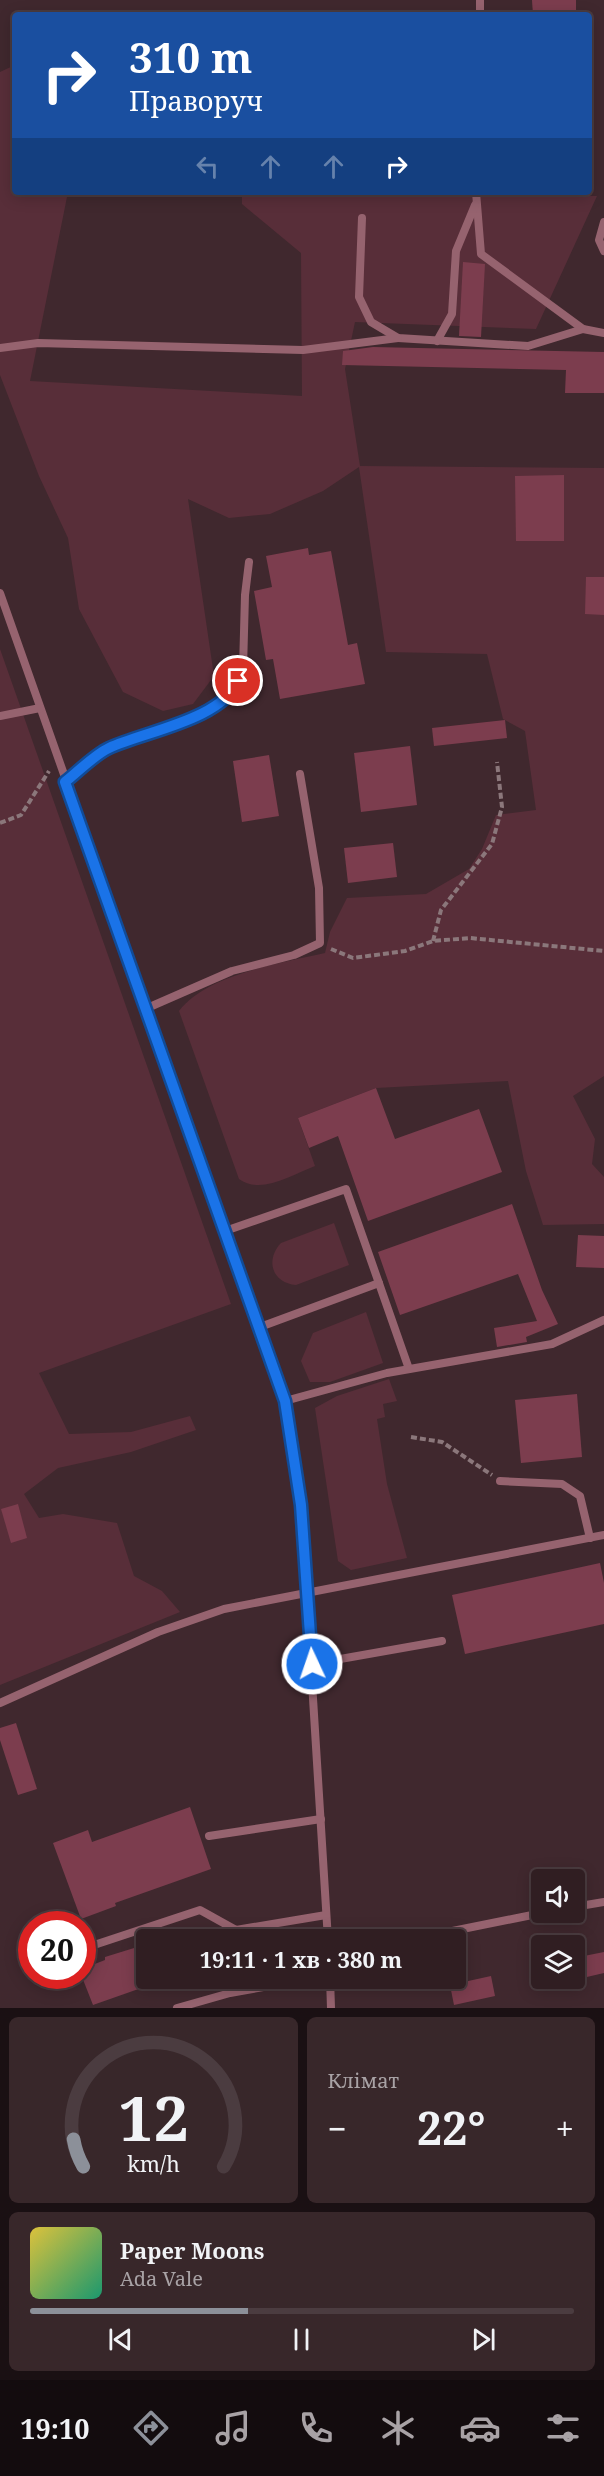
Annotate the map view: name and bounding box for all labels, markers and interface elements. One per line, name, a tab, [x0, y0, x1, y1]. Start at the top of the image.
text: 310 m	[129, 28, 253, 85]
icon: right	[30, 36, 108, 114]
text: Праворуч	[129, 82, 263, 119]
icon: left	[191, 150, 224, 183]
icon: ahead	[254, 150, 287, 183]
icon: ahead	[317, 150, 350, 183]
icon: right	[380, 150, 413, 183]
pin	[212, 655, 263, 706]
icon: arrive	[221, 664, 254, 697]
position arrow	[280, 1632, 344, 1696]
map controls	[531, 1869, 585, 1989]
button: sound	[531, 1869, 585, 1923]
speed limit sign: 20	[18, 1911, 96, 1989]
button: layers	[531, 1935, 585, 1989]
text: 19:11 · 1 хв · 380 m	[200, 1944, 402, 1974]
text: Клімат	[328, 2067, 399, 2094]
text: 12	[118, 2074, 189, 2159]
text: 22°	[417, 2097, 486, 2158]
text: −	[328, 2106, 347, 2151]
text: +	[556, 2106, 574, 2151]
text: km/h	[127, 2149, 180, 2178]
text: Paper Moons	[120, 2235, 264, 2265]
text: Ada Vale	[120, 2265, 203, 2292]
icon: previous	[104, 2323, 137, 2356]
icon: pause	[285, 2323, 318, 2356]
icon: next	[467, 2323, 500, 2356]
icon: directions	[130, 2407, 172, 2449]
icon: music	[212, 2407, 254, 2449]
icon: phone	[295, 2407, 337, 2449]
icon: climate	[377, 2407, 419, 2449]
icon: car	[459, 2407, 501, 2449]
icon: filters	[542, 2407, 584, 2449]
text: 19:10	[20, 2410, 89, 2447]

